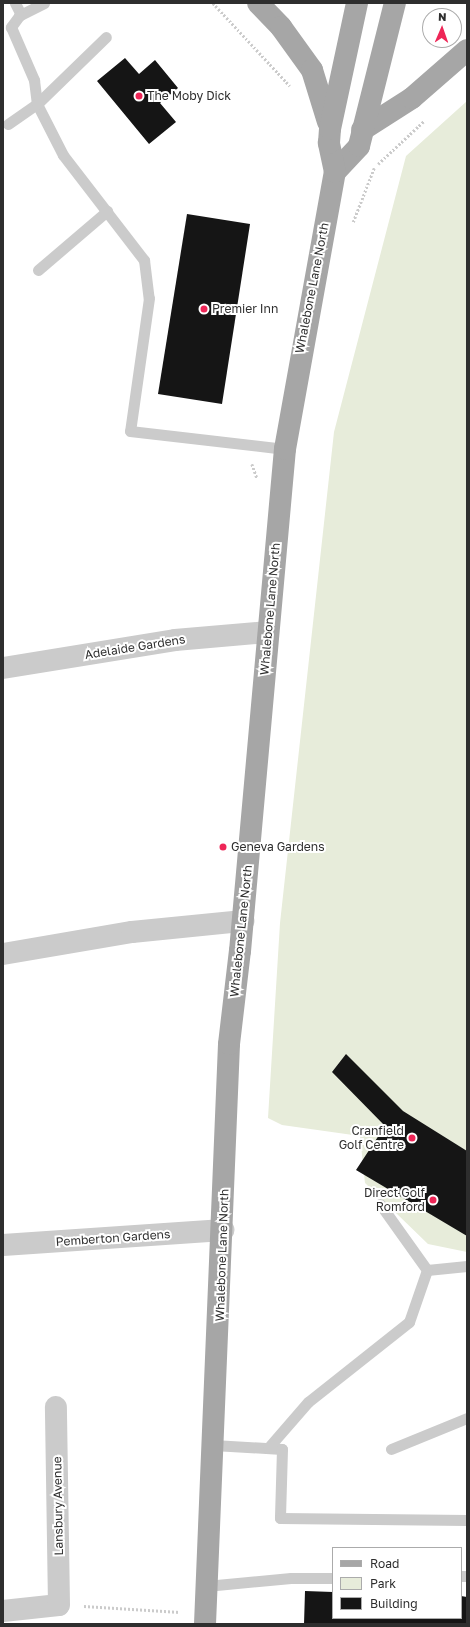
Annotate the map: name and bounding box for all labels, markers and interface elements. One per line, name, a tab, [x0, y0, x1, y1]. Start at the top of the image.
north arrow	[422, 8, 462, 48]
text: N	[438, 10, 447, 23]
place label: The Moby Dick	[147, 89, 231, 103]
marker: The Moby Dick	[134, 91, 144, 101]
street label: Whalebone Lane North	[292, 221, 332, 355]
place label: Premier Inn	[212, 302, 278, 316]
marker: Premier Inn	[199, 304, 209, 314]
street label: Whalebone Lane North	[257, 542, 283, 676]
street label: Adelaide Gardens	[84, 632, 186, 662]
place label: Geneva Gardens	[231, 840, 325, 854]
marker: Geneva Gardens	[218, 842, 228, 852]
street label: Whalebone Lane North	[227, 864, 255, 998]
place label: Cranfield Golf Centre	[339, 1124, 404, 1152]
marker: Cranfield Golf Centre	[407, 1133, 417, 1143]
place label: Direct Golf Romford	[364, 1186, 425, 1214]
street label: Whalebone Lane North	[212, 1188, 232, 1322]
marker: Direct Golf Romford	[428, 1195, 438, 1205]
street label: Pemberton Gardens	[55, 1227, 171, 1249]
street label: Lansbury Avenue	[50, 1456, 66, 1556]
legend	[332, 1547, 462, 1619]
text: Road	[370, 1556, 399, 1571]
text: Park	[370, 1576, 396, 1591]
text: Building	[370, 1596, 418, 1611]

